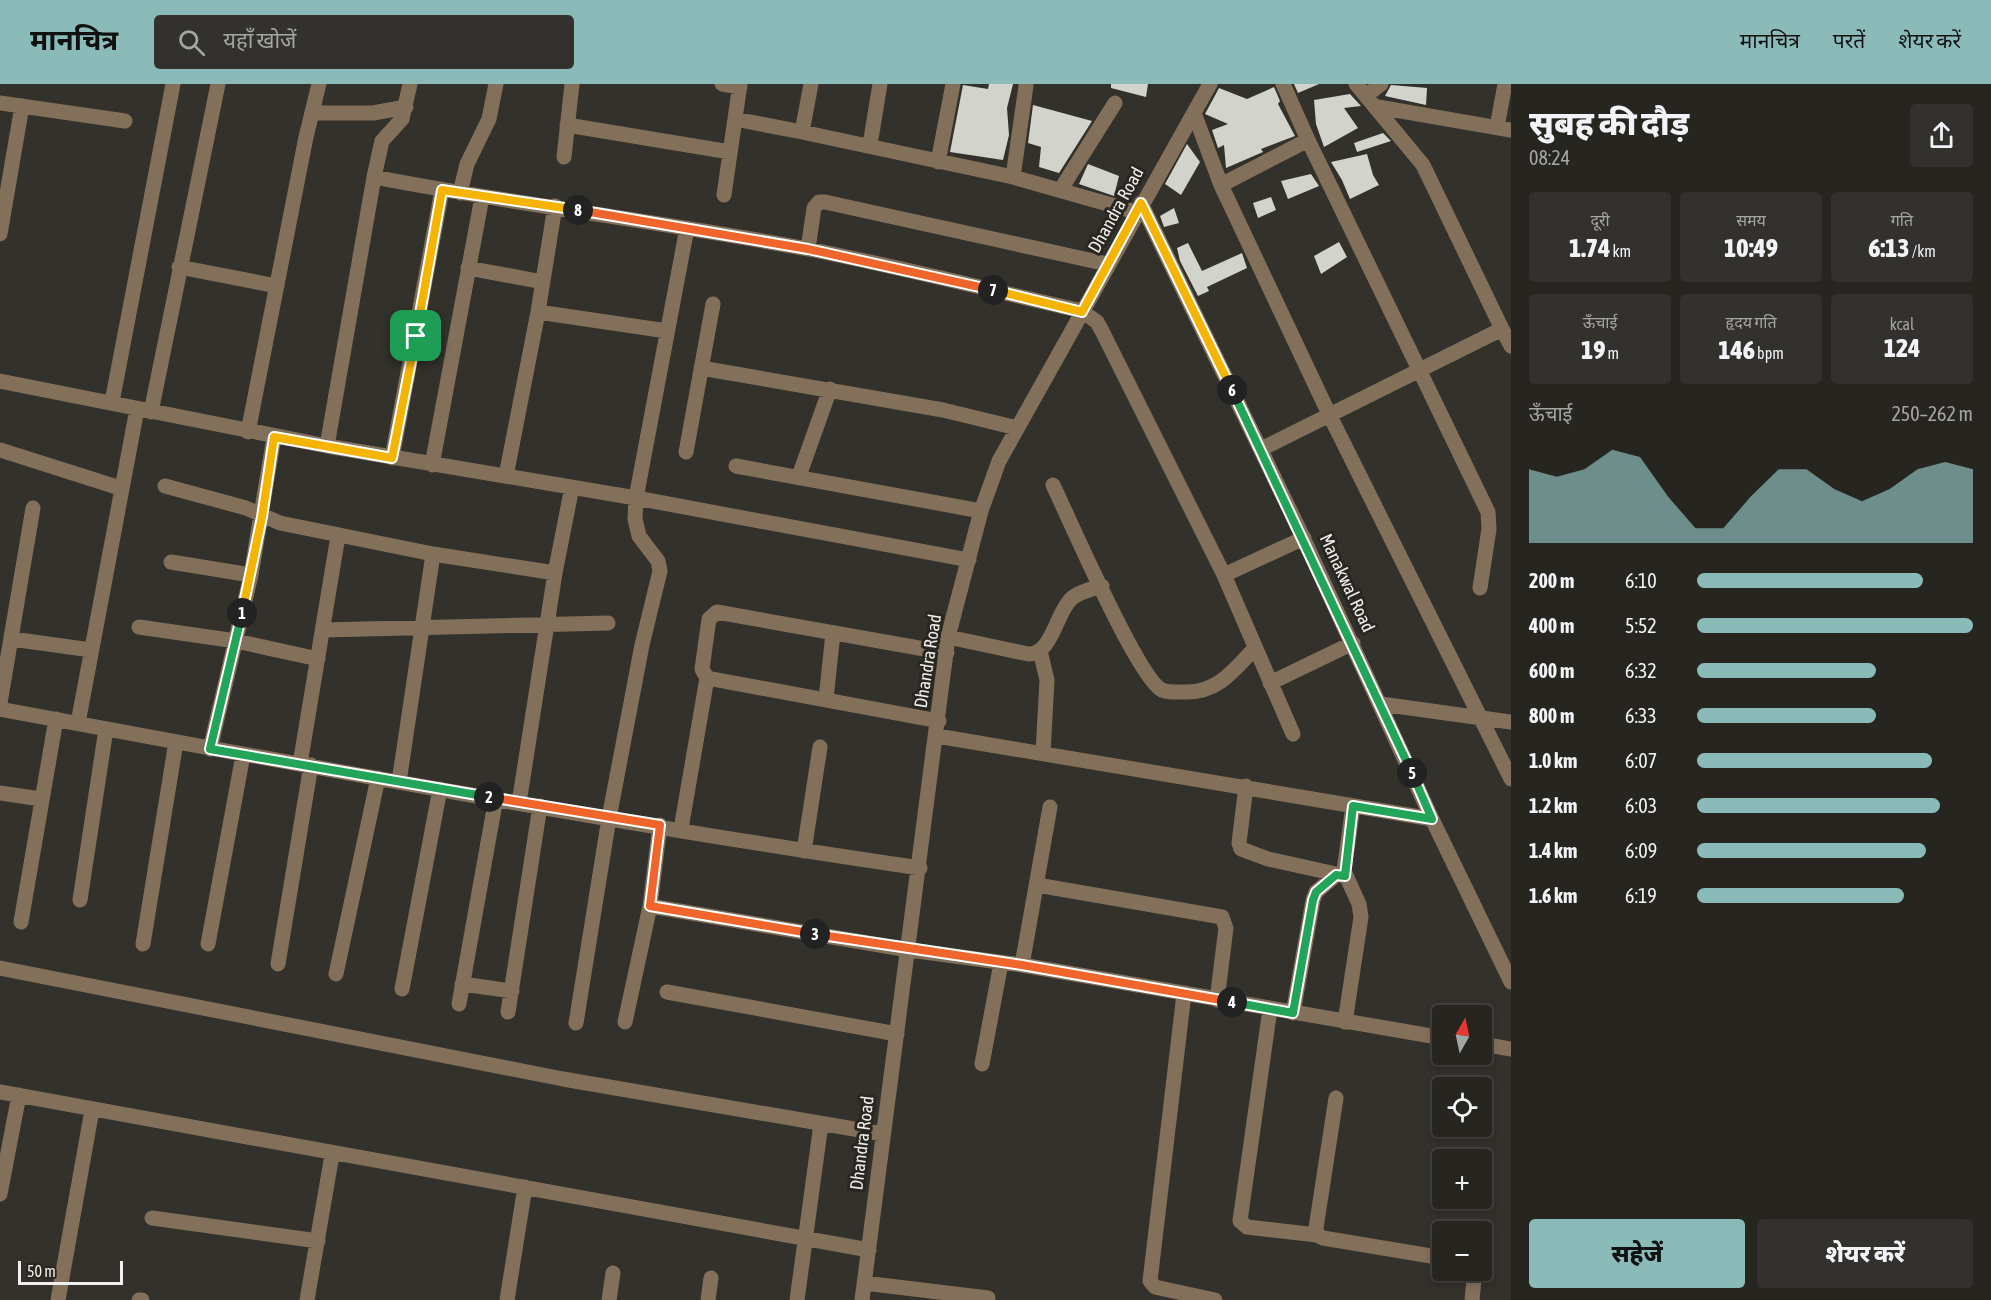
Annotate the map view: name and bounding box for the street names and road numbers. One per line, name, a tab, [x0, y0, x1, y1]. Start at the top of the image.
street label: Dhandra Road	[1083, 163, 1148, 256]
street label: Manakwal Road	[1316, 530, 1379, 635]
street label: Dhandra Road	[910, 613, 945, 709]
street label: Dhandra Road	[845, 1095, 878, 1191]

